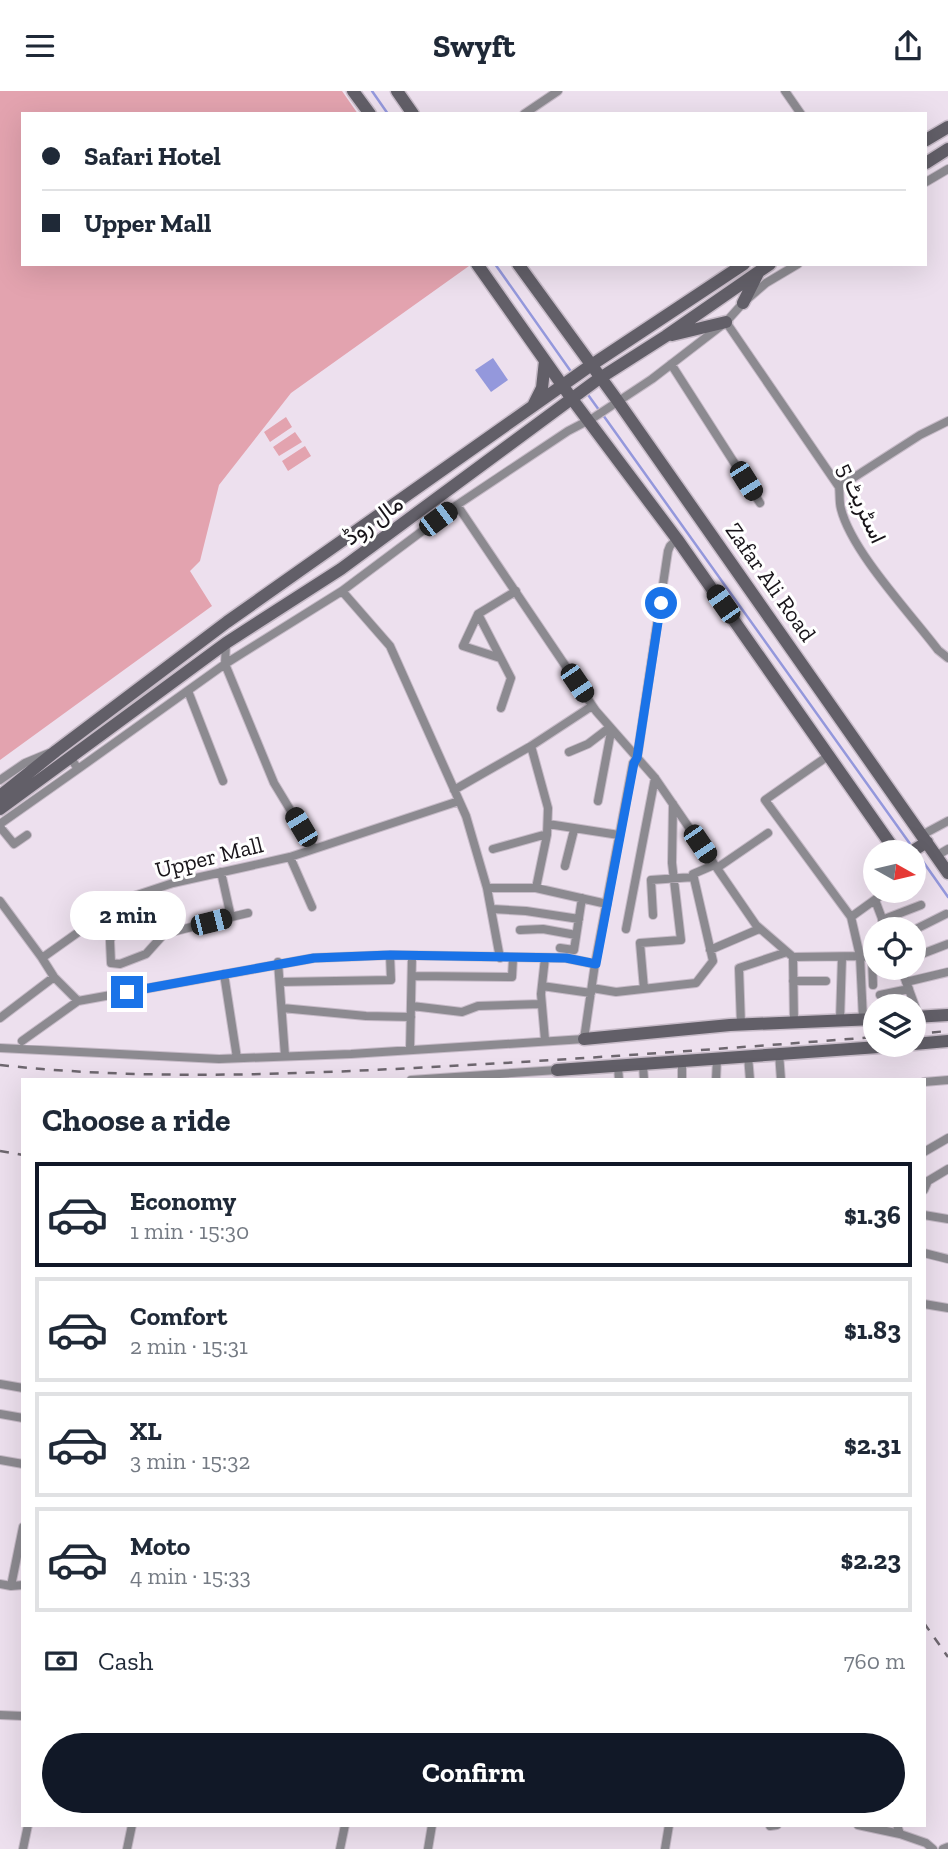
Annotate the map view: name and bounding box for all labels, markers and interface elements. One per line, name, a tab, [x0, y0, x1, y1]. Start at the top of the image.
icon: menu	[21, 27, 59, 65]
text: Swyft	[433, 27, 515, 65]
icon: share	[889, 27, 927, 65]
text: Safari Hotel	[84, 140, 221, 172]
text: Upper Mall	[84, 207, 211, 239]
car	[726, 458, 767, 504]
street label: اسٹریٹ 5	[830, 458, 893, 548]
street label: مال روڈ	[338, 489, 409, 552]
car	[415, 498, 462, 540]
street label: Zafar Ali Road	[720, 517, 822, 647]
car	[703, 581, 744, 627]
route start	[645, 587, 677, 619]
car	[557, 660, 598, 706]
car	[282, 804, 321, 850]
car	[680, 821, 721, 867]
street label: Upper Mall	[152, 830, 266, 884]
north arrow	[863, 840, 926, 903]
map controls	[863, 840, 926, 1057]
callout: 2 min	[69, 891, 185, 939]
text: 2 min	[99, 901, 157, 929]
car	[189, 907, 234, 937]
button: locate	[863, 917, 926, 980]
route end	[111, 976, 143, 1008]
button: layers	[863, 994, 926, 1057]
text: Choose a ride	[42, 1101, 230, 1139]
icon: car	[46, 1183, 109, 1246]
text: Economy	[130, 1185, 236, 1217]
text: $1.36	[844, 1199, 901, 1231]
text: 1 min · 15:30	[130, 1217, 249, 1245]
icon: car	[46, 1298, 109, 1361]
text: Comfort	[130, 1300, 227, 1332]
text: $1.83	[844, 1314, 901, 1346]
text: 2 min · 15:31	[130, 1332, 248, 1360]
icon: car	[46, 1413, 109, 1476]
text: XL	[130, 1415, 162, 1447]
text: $2.31	[844, 1429, 901, 1461]
text: 3 min · 15:32	[130, 1447, 250, 1475]
icon: car	[46, 1528, 109, 1591]
text: Moto	[130, 1530, 190, 1562]
text: $2.23	[841, 1544, 901, 1576]
text: 4 min · 15:33	[130, 1562, 251, 1590]
icon: cash	[42, 1642, 80, 1680]
text: Cash	[98, 1645, 153, 1677]
text: 760 m	[844, 1647, 905, 1675]
button: Confirm	[42, 1733, 905, 1813]

